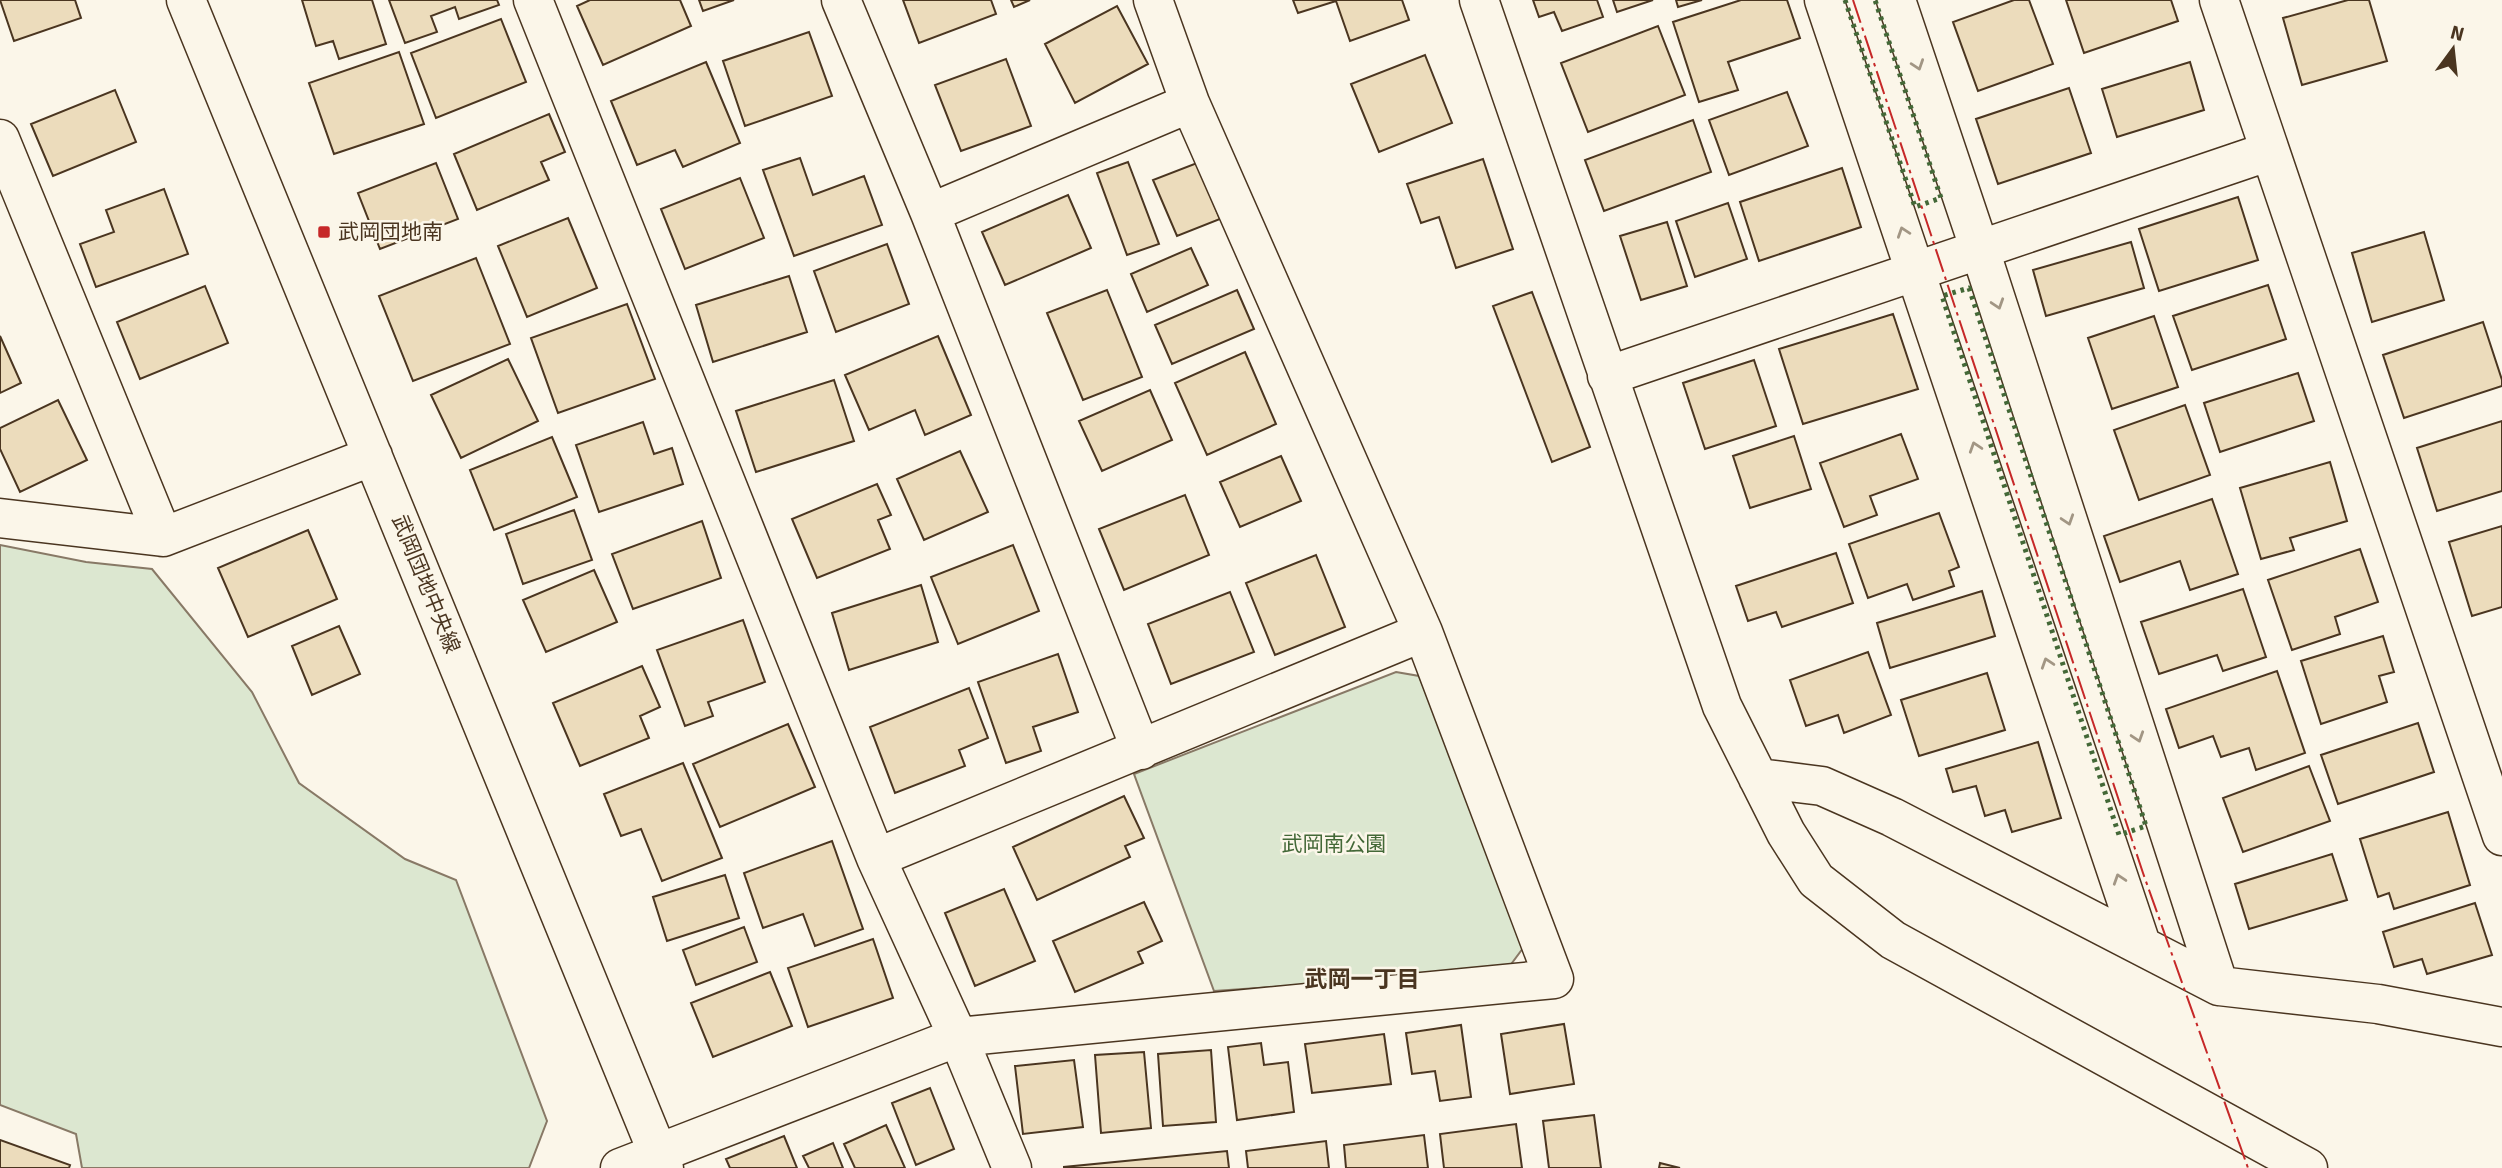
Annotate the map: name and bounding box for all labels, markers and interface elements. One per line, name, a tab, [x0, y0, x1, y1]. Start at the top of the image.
north arrow	[2418, 14, 2488, 84]
text: N	[2448, 20, 2467, 47]
one-way arrow	[1910, 58, 1924, 70]
place label: 武岡団地南	[338, 219, 443, 245]
marker: 武岡団地南	[316, 224, 332, 240]
one-way arrow	[1897, 226, 1911, 238]
one-way arrow	[1990, 297, 2004, 309]
one-way arrow	[1969, 442, 1983, 454]
street label: 武岡団地中央線	[386, 511, 466, 657]
one-way arrow	[2060, 513, 2074, 526]
one-way arrow	[2041, 658, 2055, 670]
one-way arrow	[2130, 730, 2144, 742]
park label: 武岡南公園	[1282, 831, 1387, 857]
one-way arrow	[2113, 873, 2127, 886]
district label: 武岡一丁目	[1305, 965, 1420, 994]

